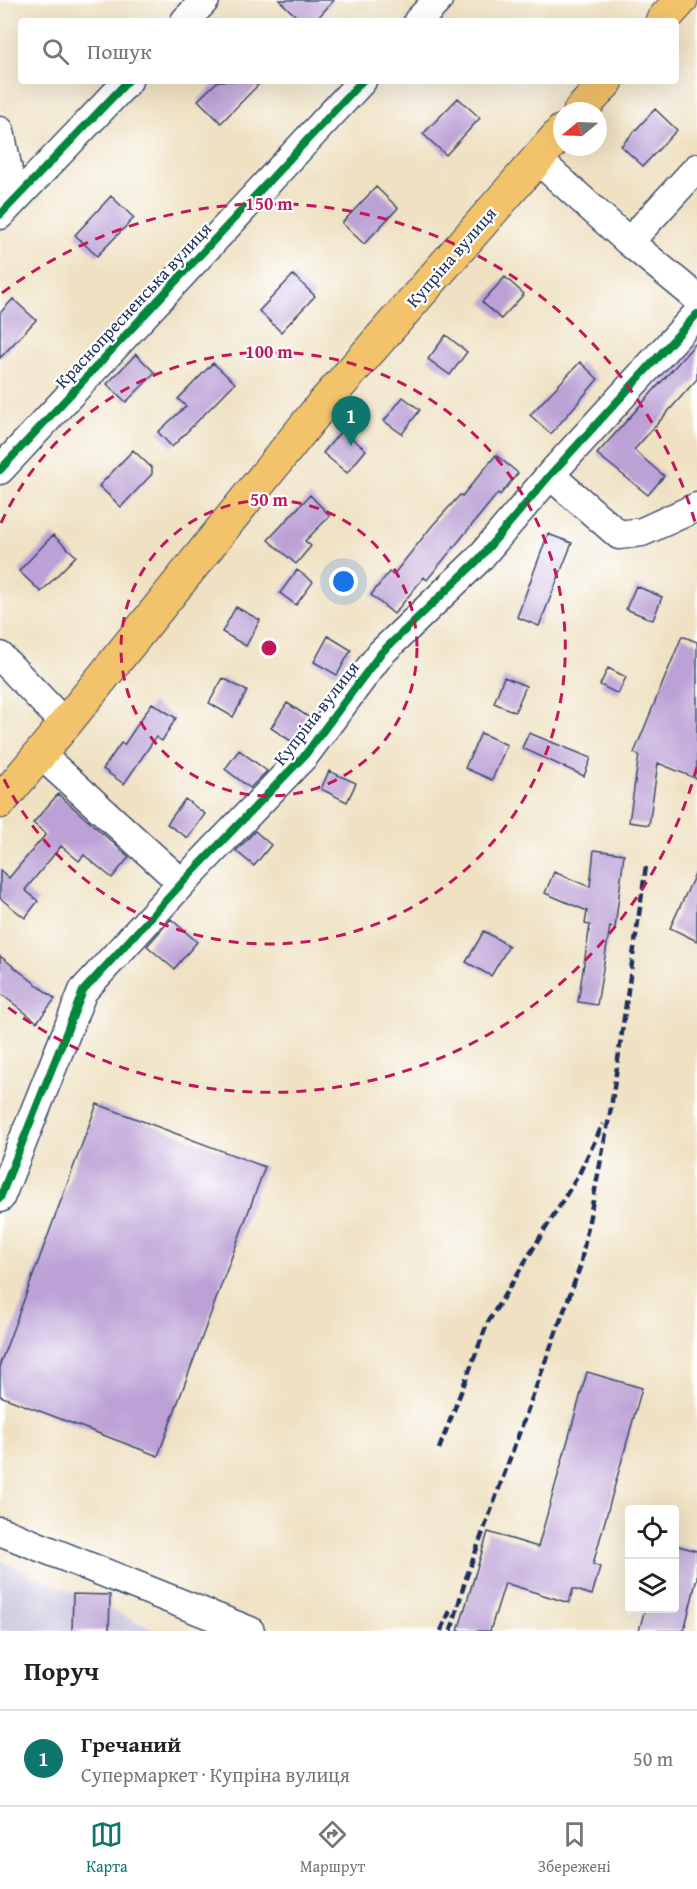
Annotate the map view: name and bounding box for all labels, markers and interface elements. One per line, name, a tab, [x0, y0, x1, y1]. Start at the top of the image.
search box	[18, 18, 679, 84]
icon: search	[39, 35, 72, 68]
text: Пошук	[87, 35, 152, 67]
north arrow	[553, 102, 607, 156]
text: 150 m	[245, 190, 293, 217]
street label: Купріна вулиця	[399, 201, 503, 313]
street label: Краснопресненська вулиця	[48, 216, 218, 394]
text: 100 m	[245, 338, 293, 365]
pin: 1	[332, 396, 370, 446]
text: 50 m	[250, 486, 289, 513]
your location	[329, 567, 358, 596]
centre of rings	[259, 638, 279, 658]
street label: Купріна вулиця	[267, 655, 365, 771]
map controls	[625, 1505, 679, 1613]
button: locate	[625, 1505, 679, 1559]
button: layers	[625, 1559, 679, 1613]
text: Поруч	[24, 1651, 99, 1690]
text: Гречаний	[81, 1728, 181, 1760]
text: 1	[38, 1744, 49, 1773]
text: 50 m	[633, 1744, 673, 1773]
text: Супермаркет · Купріна вулиця	[81, 1760, 350, 1789]
tab: Карта	[86, 1818, 128, 1878]
tab: Маршрут	[300, 1818, 365, 1878]
tab: Збережені	[538, 1818, 611, 1878]

